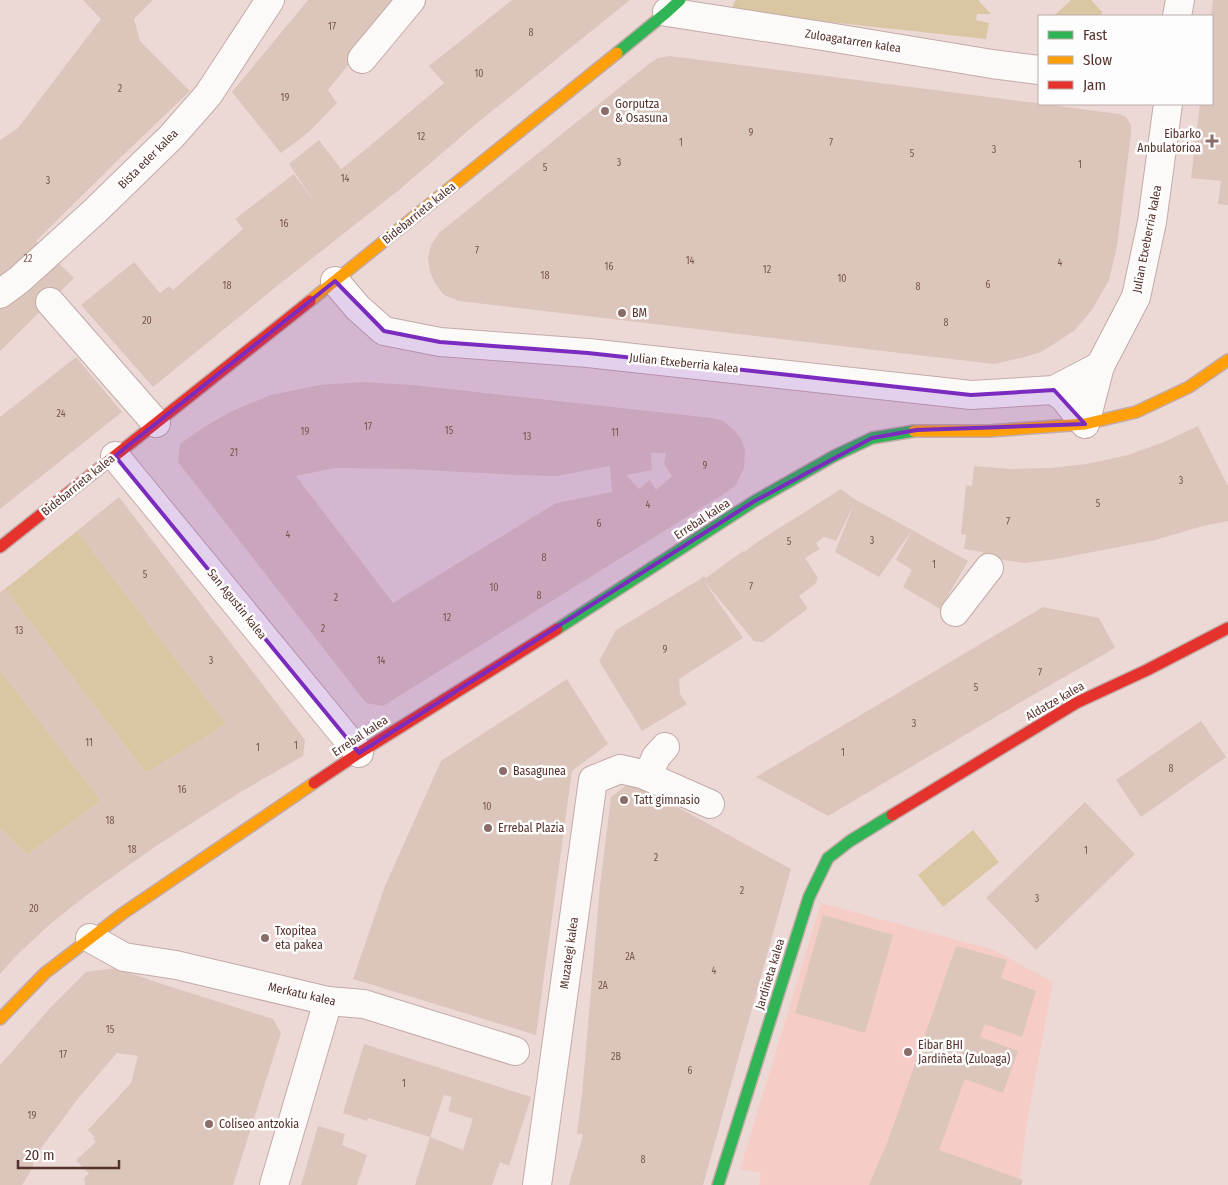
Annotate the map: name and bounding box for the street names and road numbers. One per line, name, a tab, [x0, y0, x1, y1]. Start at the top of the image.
street label: Zuloagatarren kalea	[804, 27, 902, 56]
street label: Bista eder kalea	[115, 126, 181, 192]
street label: Bidebarrieta kalea	[380, 179, 458, 247]
street label: Julian Etxeberria kalea	[1130, 184, 1164, 294]
street label: Julian Etxeberria kalea	[629, 350, 739, 376]
street label: Bidebarrieta kalea	[39, 451, 117, 519]
street label: Errebal kalea	[672, 496, 733, 542]
street label: San Agustin kalea	[204, 566, 270, 642]
street label: Aldatze kalea	[1023, 679, 1087, 723]
street label: Errebal kalea	[330, 713, 391, 759]
street label: Muzategi kalea	[557, 916, 581, 990]
street label: Jardiñeta kalea	[753, 937, 787, 1011]
street label: Merkatu kalea	[267, 979, 337, 1009]

